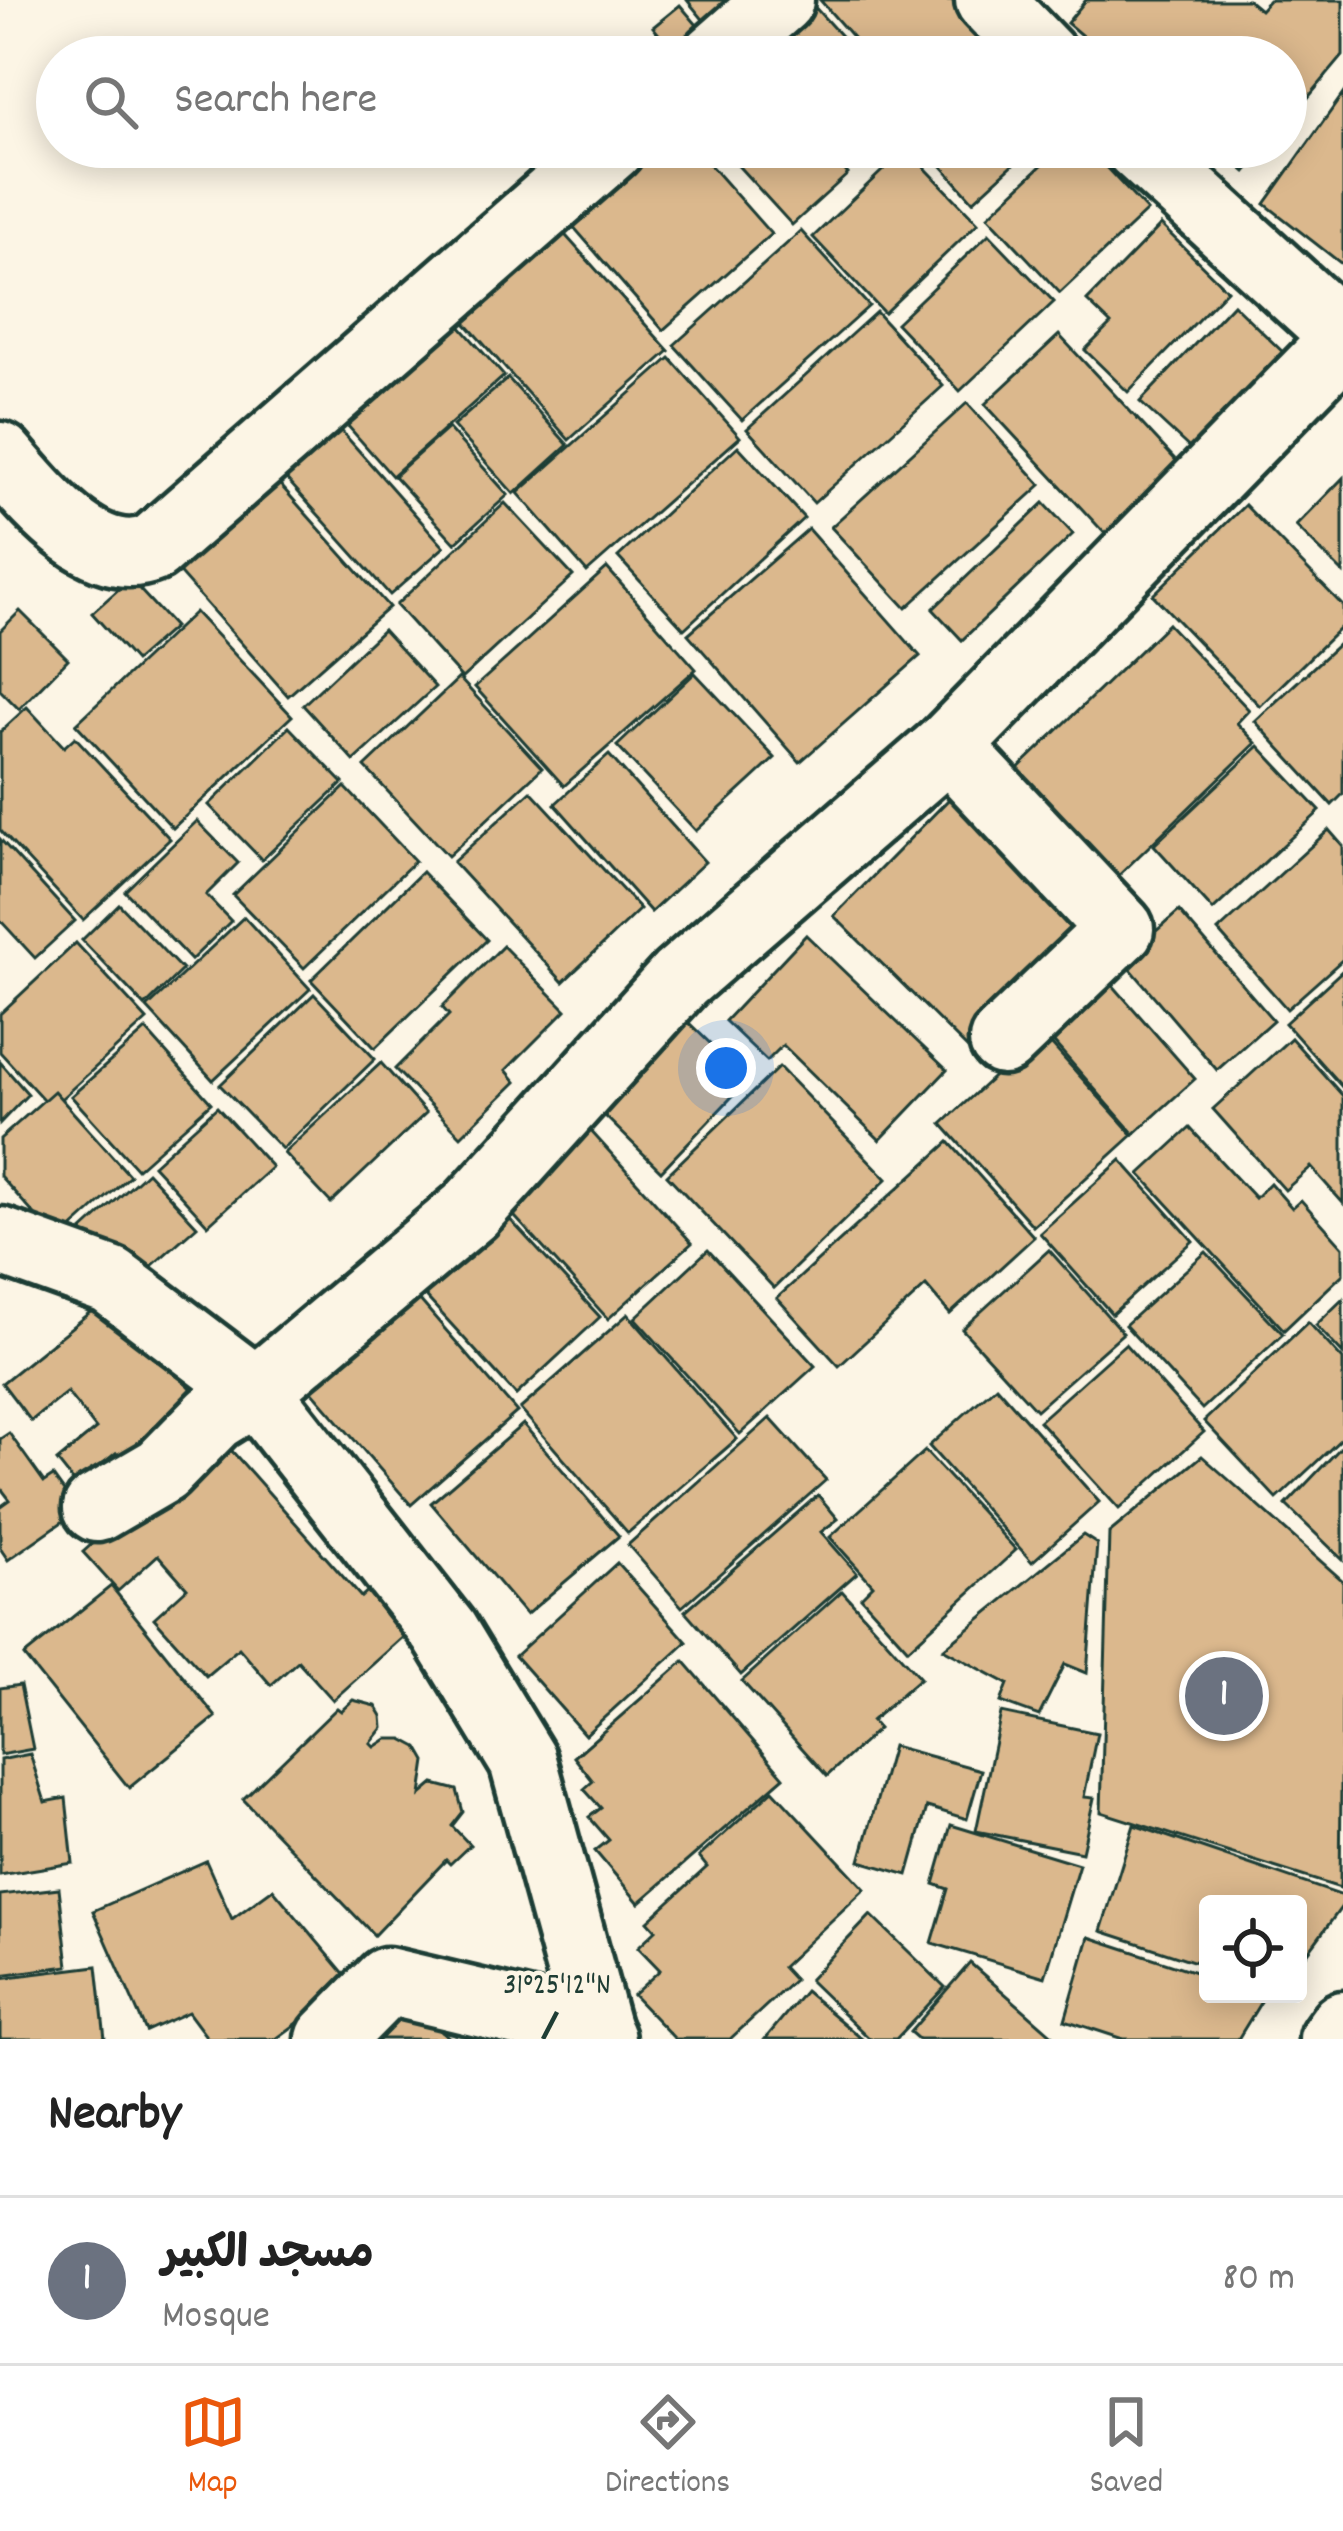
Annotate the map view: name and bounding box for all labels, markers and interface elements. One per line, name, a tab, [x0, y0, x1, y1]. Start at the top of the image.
search box	[36, 36, 1307, 168]
icon: search	[78, 69, 144, 135]
text: Search here	[174, 70, 377, 134]
your location	[696, 1038, 756, 1098]
pin: 1	[1185, 1651, 1263, 1741]
map controls	[1199, 1895, 1307, 2003]
button: locate	[1199, 1895, 1307, 2003]
text: 31°25'12"N	[503, 1966, 611, 2009]
text: Nearby	[48, 2081, 181, 2153]
text: مسجد الكبير	[162, 2225, 374, 2289]
text: 1	[83, 2253, 91, 2308]
text: 80 m	[1222, 2253, 1295, 2308]
text: Mosque	[162, 2291, 270, 2346]
tab: Map	[180, 2389, 246, 2508]
tab: Directions	[605, 2389, 730, 2508]
tab: Saved	[1090, 2389, 1163, 2508]

